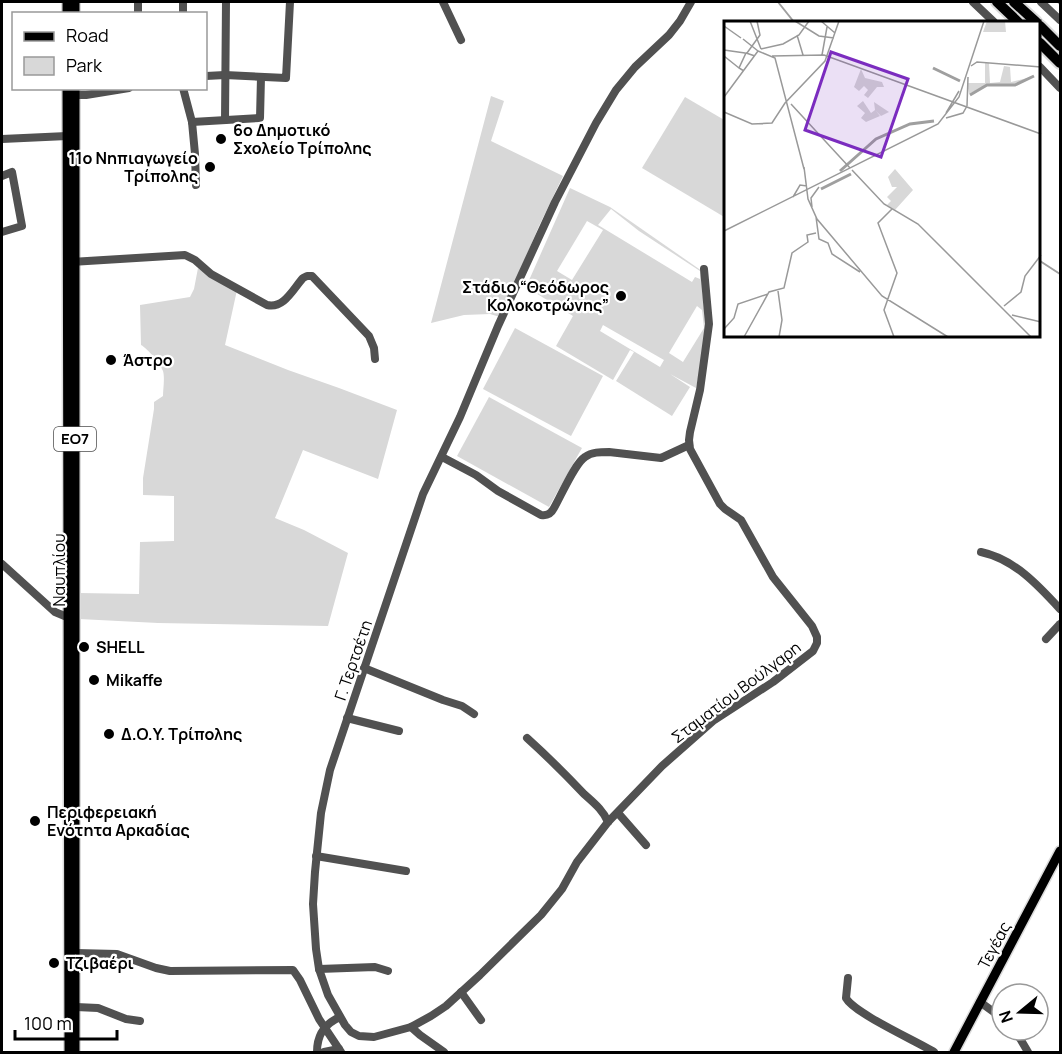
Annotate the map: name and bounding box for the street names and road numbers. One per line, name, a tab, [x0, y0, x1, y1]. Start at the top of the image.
road number: ΕΟ7	[54, 427, 96, 451]
street label: Ναυπλίου	[48, 534, 70, 606]
street label: Γ. Τερτσέτη	[329, 617, 377, 703]
street label: Σταματίου Βούλγαρη	[667, 636, 805, 748]
street label: Τεγέας	[972, 917, 1016, 972]

